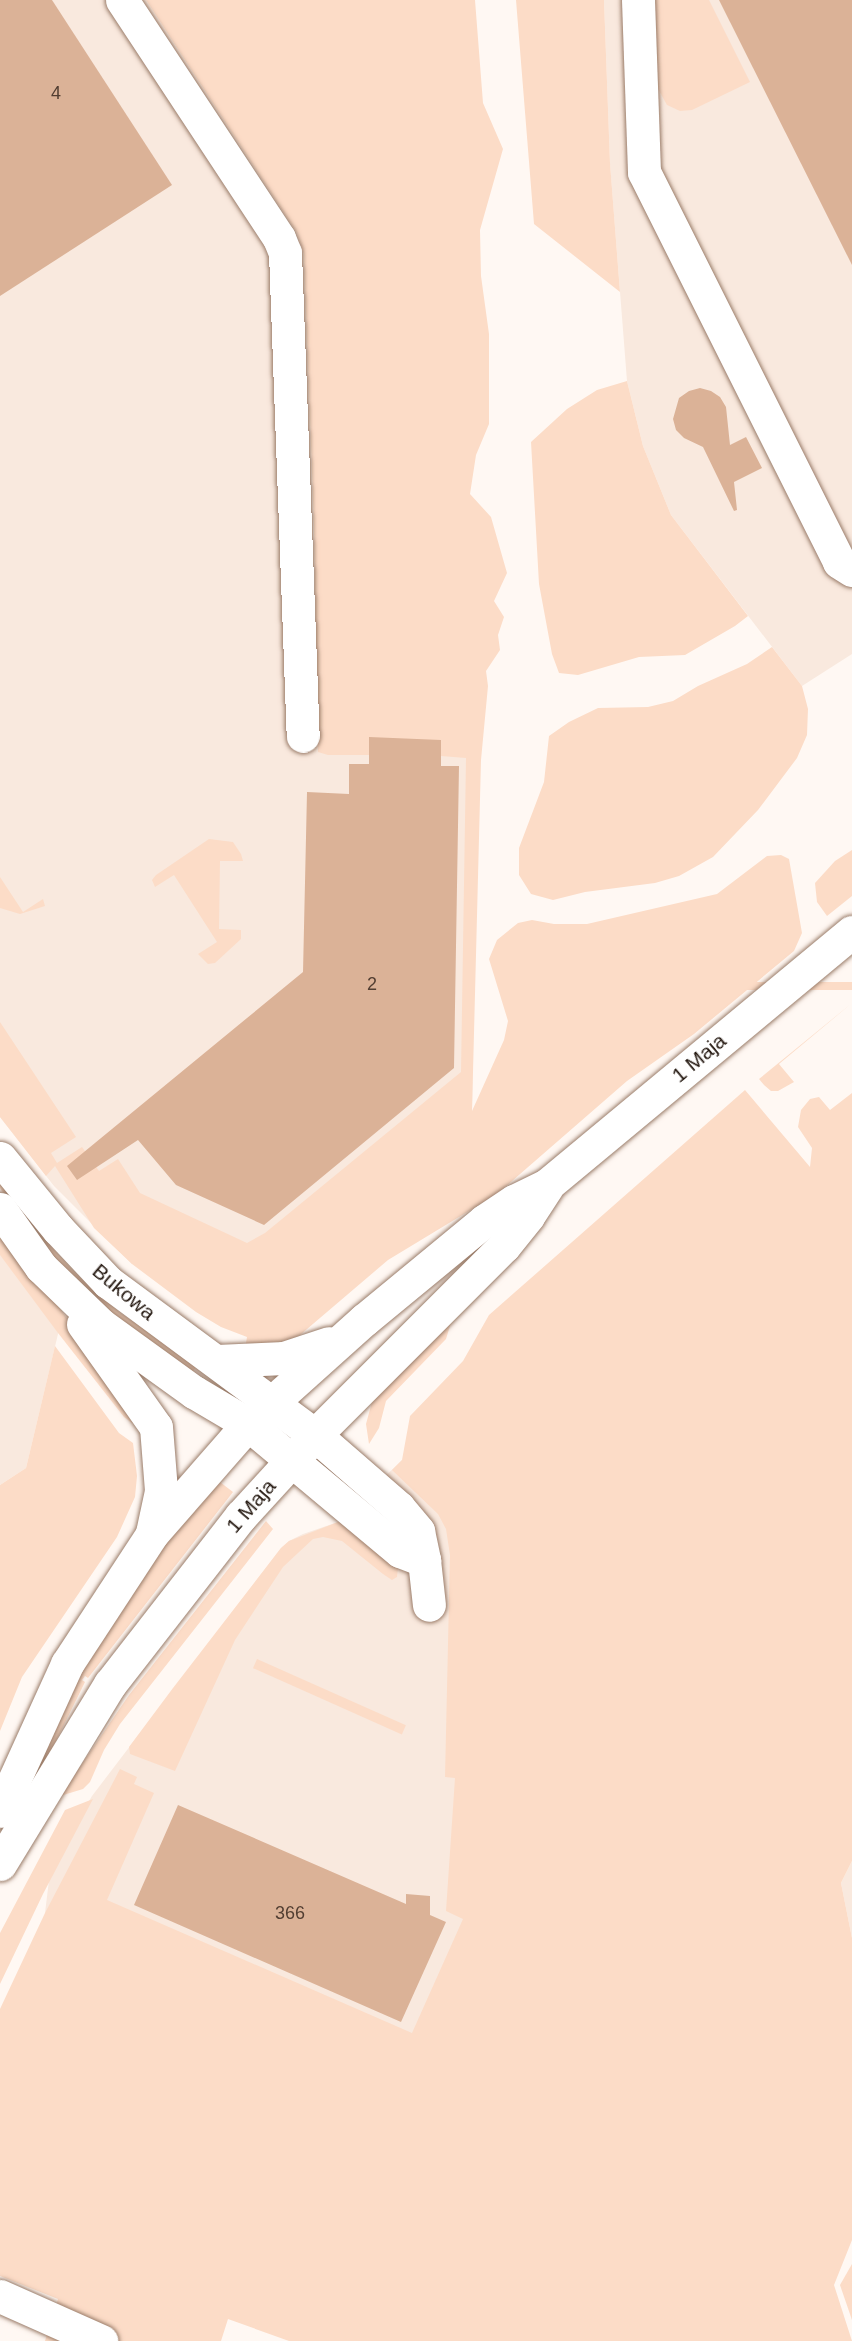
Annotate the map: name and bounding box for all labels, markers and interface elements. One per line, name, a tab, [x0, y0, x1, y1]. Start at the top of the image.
house number: 4	[51, 82, 61, 104]
house number: 2	[367, 973, 377, 995]
street label: 1 Maja	[667, 1028, 731, 1088]
street label: Bukowa	[87, 1258, 161, 1326]
street label: 1 Maja	[221, 1474, 281, 1538]
house number: 366	[275, 1902, 305, 1924]

